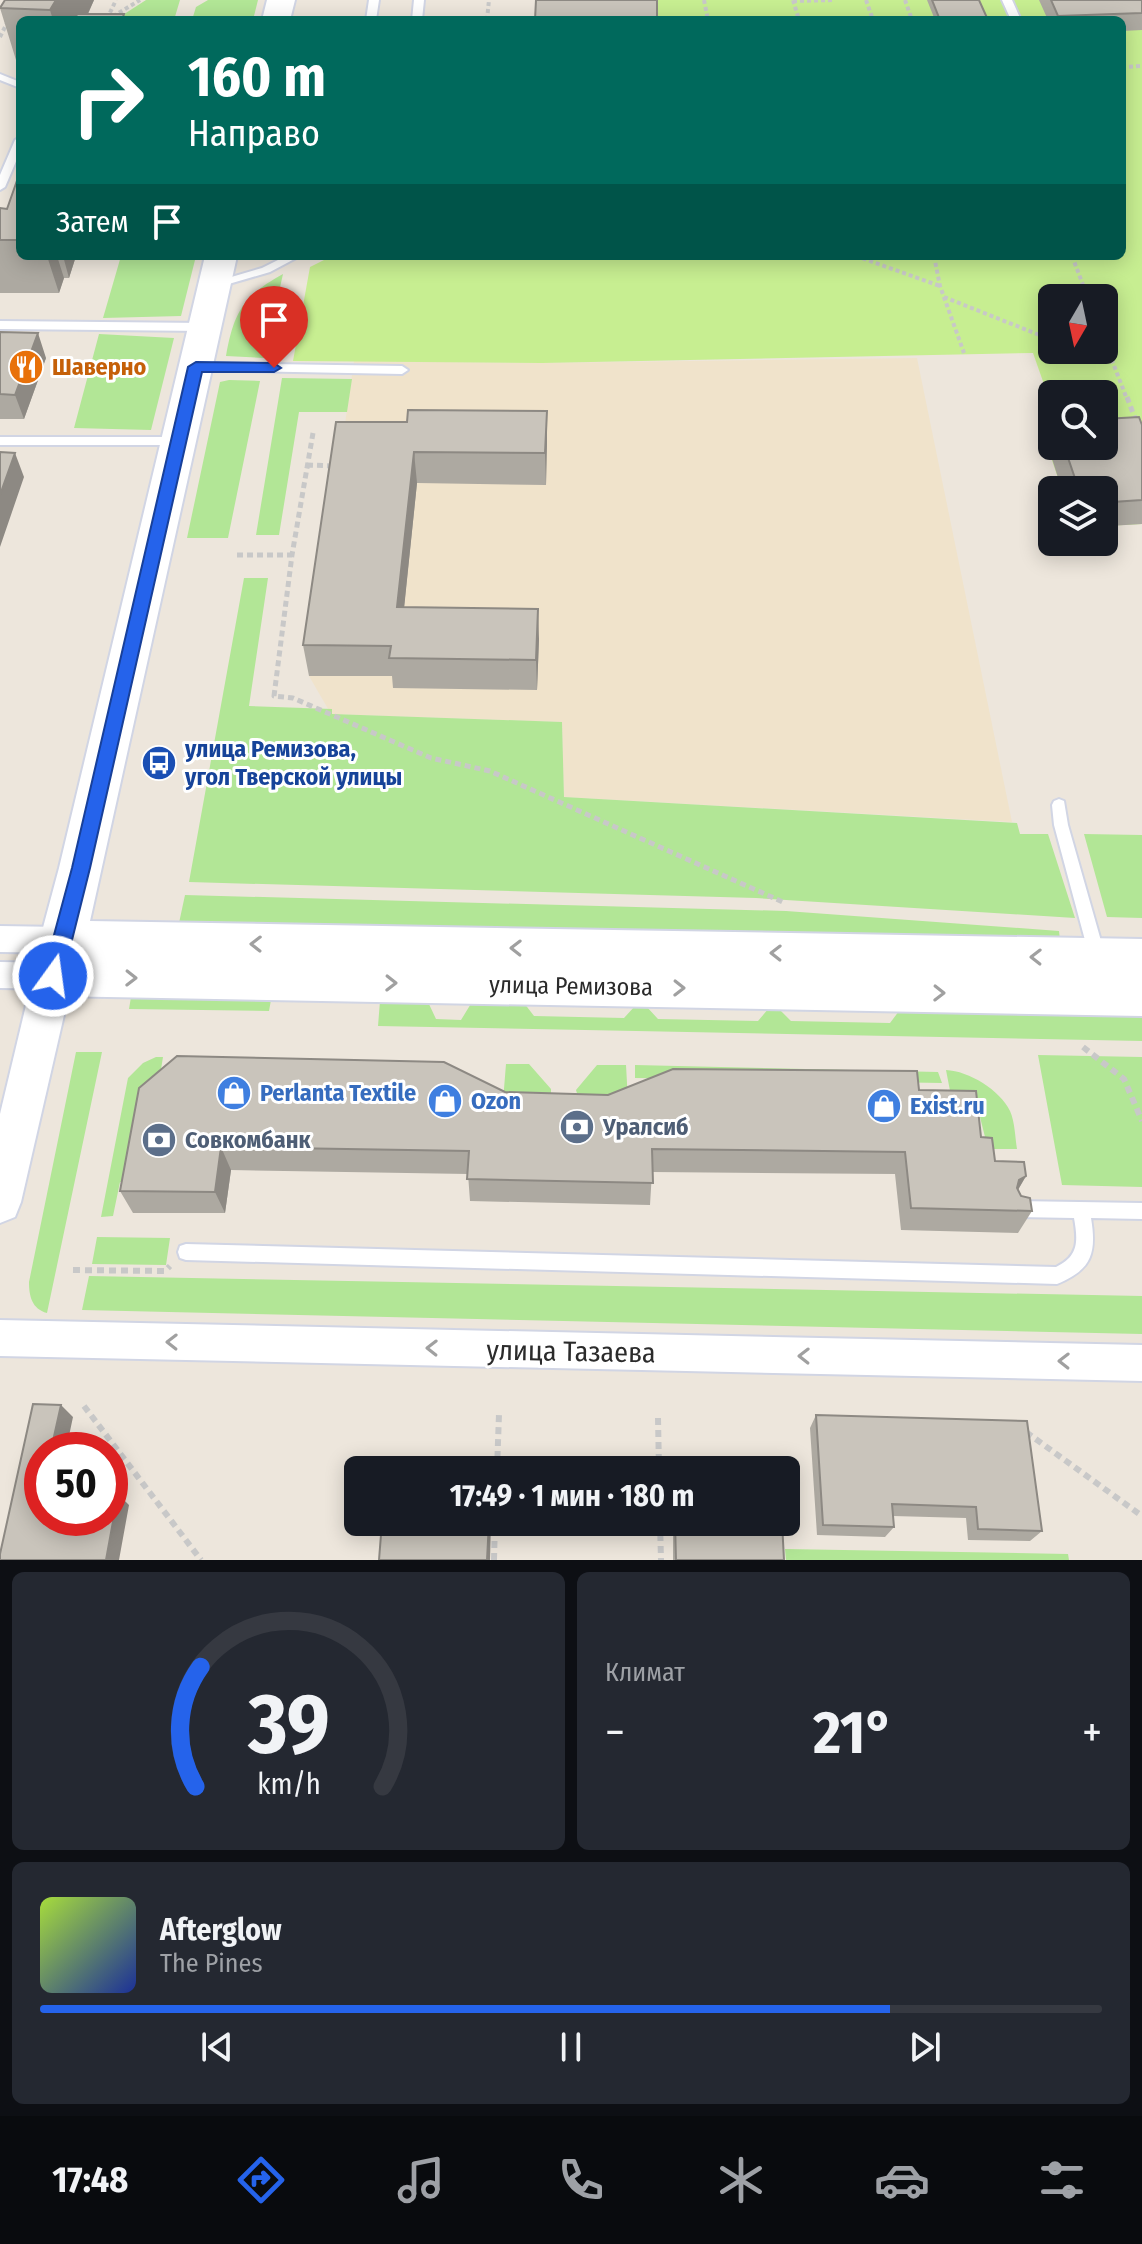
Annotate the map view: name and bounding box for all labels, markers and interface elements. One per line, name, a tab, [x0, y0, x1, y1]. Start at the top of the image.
text: 160 m	[188, 44, 326, 111]
icon: right	[56, 48, 160, 152]
text: Направо	[188, 112, 320, 156]
icon: arrive	[145, 200, 189, 244]
text: Затем	[56, 204, 129, 240]
north arrow	[1038, 284, 1118, 364]
map controls	[1038, 284, 1118, 556]
pin	[240, 286, 308, 368]
icon: arrive	[252, 298, 296, 342]
restaurant icon: Шаверно	[7, 348, 45, 386]
place label: Шаверно	[52, 353, 147, 381]
button: search	[1038, 380, 1118, 460]
button: layers	[1038, 476, 1118, 556]
place label: улица Ремизова, угол Тверской улицы	[184, 735, 402, 791]
bus stop icon: улица Ремизова, угол Тверской улицы	[140, 744, 178, 782]
position arrow	[11.0, 934, 95.0, 1018]
one-way arrow	[249, 935, 262, 953]
one-way arrow	[509, 940, 522, 957]
one-way arrow	[769, 944, 782, 962]
one-way arrow	[1029, 949, 1042, 966]
one-way arrow	[125, 969, 138, 987]
street label: улица Ремизова	[489, 971, 653, 1001]
one-way arrow	[385, 974, 398, 991]
one-way arrow	[673, 979, 686, 997]
one-way arrow	[933, 984, 946, 1001]
shop icon: Perlanta Textile	[215, 1074, 253, 1112]
place label: Perlanta Textile	[260, 1079, 416, 1107]
shop icon: Ozon	[426, 1082, 464, 1120]
place label: Ozon	[471, 1087, 521, 1115]
shop icon: Exist.ru	[865, 1087, 903, 1125]
place label: Exist.ru	[910, 1092, 985, 1120]
bank icon: Уралсиб	[558, 1108, 596, 1146]
place label: Уралсиб	[602, 1113, 689, 1141]
bank icon: Совкомбанк	[140, 1121, 178, 1159]
place label: Совкомбанк	[185, 1126, 311, 1154]
one-way arrow	[165, 1333, 178, 1351]
street label: улица Тазаева	[486, 1334, 656, 1369]
one-way arrow	[425, 1339, 438, 1356]
one-way arrow	[797, 1347, 810, 1365]
one-way arrow	[1057, 1353, 1070, 1370]
speed limit sign: 50	[24, 1432, 128, 1536]
text: 17:49 · 1 мин · 180 m	[450, 1478, 694, 1514]
text: Климат	[605, 1657, 685, 1688]
text: 39	[247, 1675, 329, 1775]
text: 21°	[813, 1697, 894, 1769]
text: −	[605, 1706, 625, 1759]
text: +	[1082, 1706, 1102, 1759]
text: km/h	[257, 1767, 320, 1802]
text: Afterglow	[160, 1912, 282, 1948]
text: The Pines	[160, 1948, 263, 1979]
icon: previous	[195, 2025, 239, 2069]
icon: pause	[549, 2025, 593, 2069]
icon: next	[903, 2025, 947, 2069]
icon: directions	[233, 2152, 289, 2208]
icon: music	[393, 2152, 449, 2208]
icon: phone	[553, 2152, 609, 2208]
icon: climate	[713, 2152, 769, 2208]
icon: car	[874, 2152, 930, 2208]
icon: filters	[1034, 2152, 1090, 2208]
text: 17:48	[52, 2158, 128, 2202]

